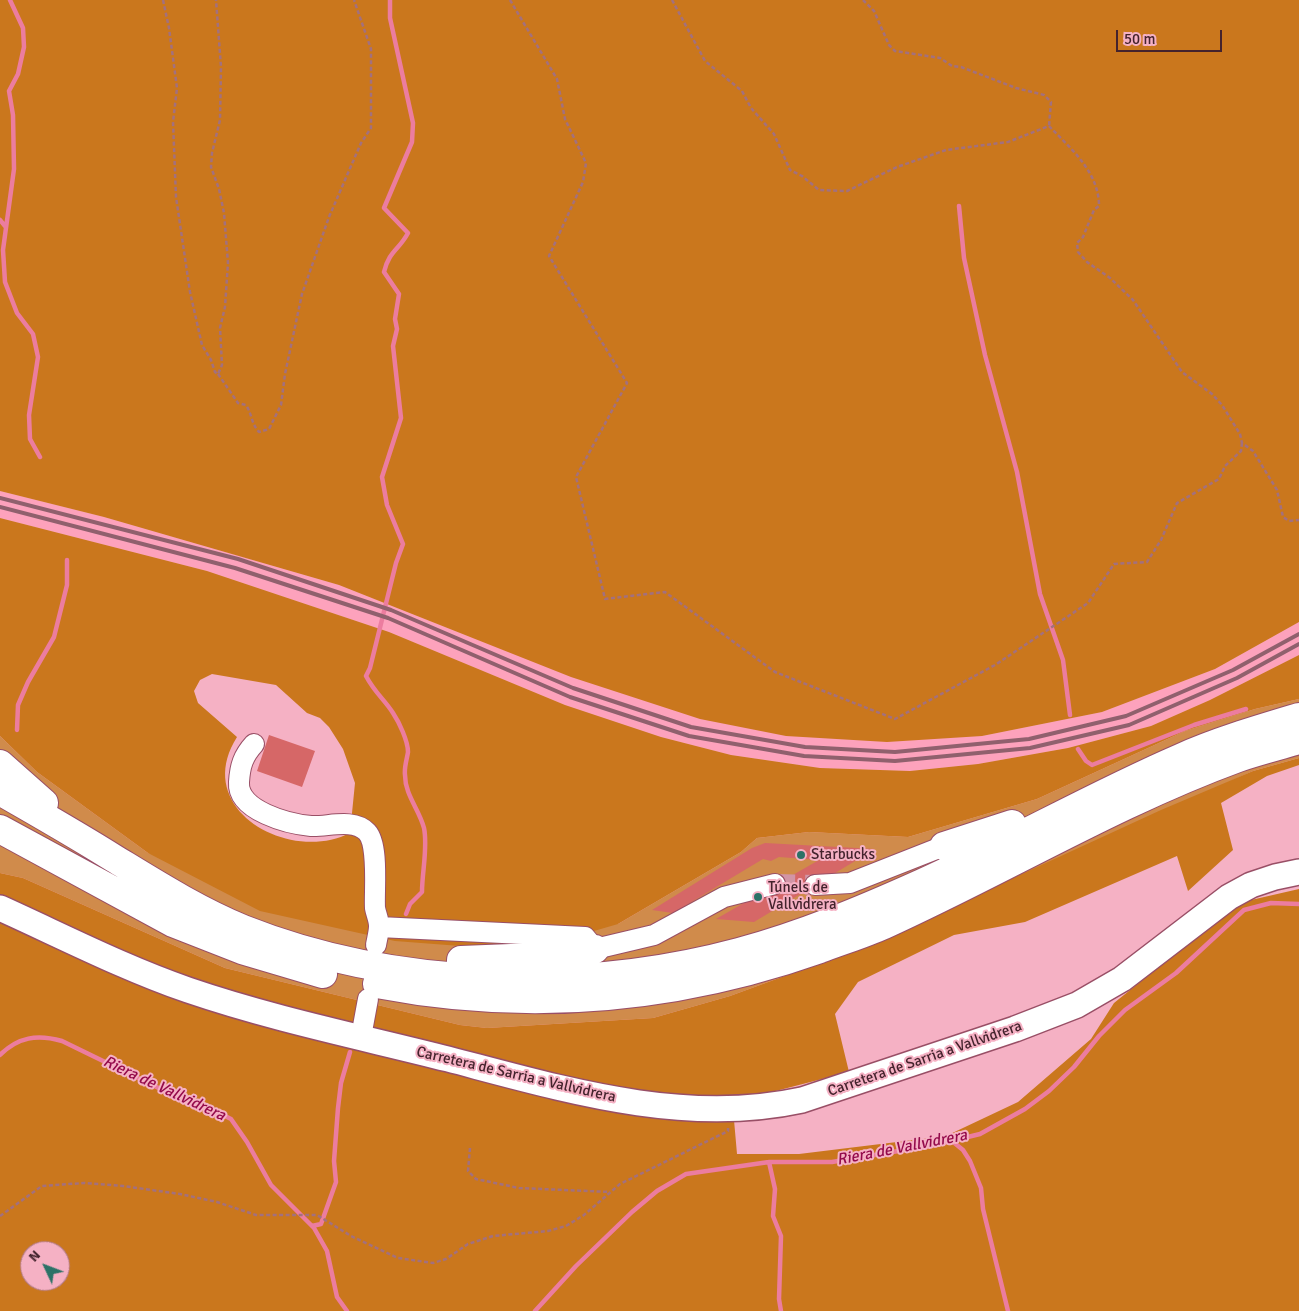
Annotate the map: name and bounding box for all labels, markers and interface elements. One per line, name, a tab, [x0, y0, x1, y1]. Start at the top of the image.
scale bar	[1119, 20, 1225, 52]
text: 50 m	[1124, 30, 1155, 48]
place label: Starbucks	[811, 846, 875, 864]
marker: Starbucks	[795, 849, 807, 861]
place label: Túnels de Vallvidrera	[768, 879, 837, 914]
marker: Túnels de Vallvidrera	[752, 891, 764, 903]
street label: Carretera de Sarria a Vallvidrera	[826, 1017, 1024, 1101]
street label: Carretera de Sarria a Vallvidrera	[415, 1043, 617, 1107]
water label: Riera de Vallvidrera	[100, 1052, 228, 1126]
water label: Riera de Vallvidrera	[835, 1126, 969, 1170]
north arrow	[20, 1241, 70, 1291]
text: N	[25, 1247, 44, 1265]

